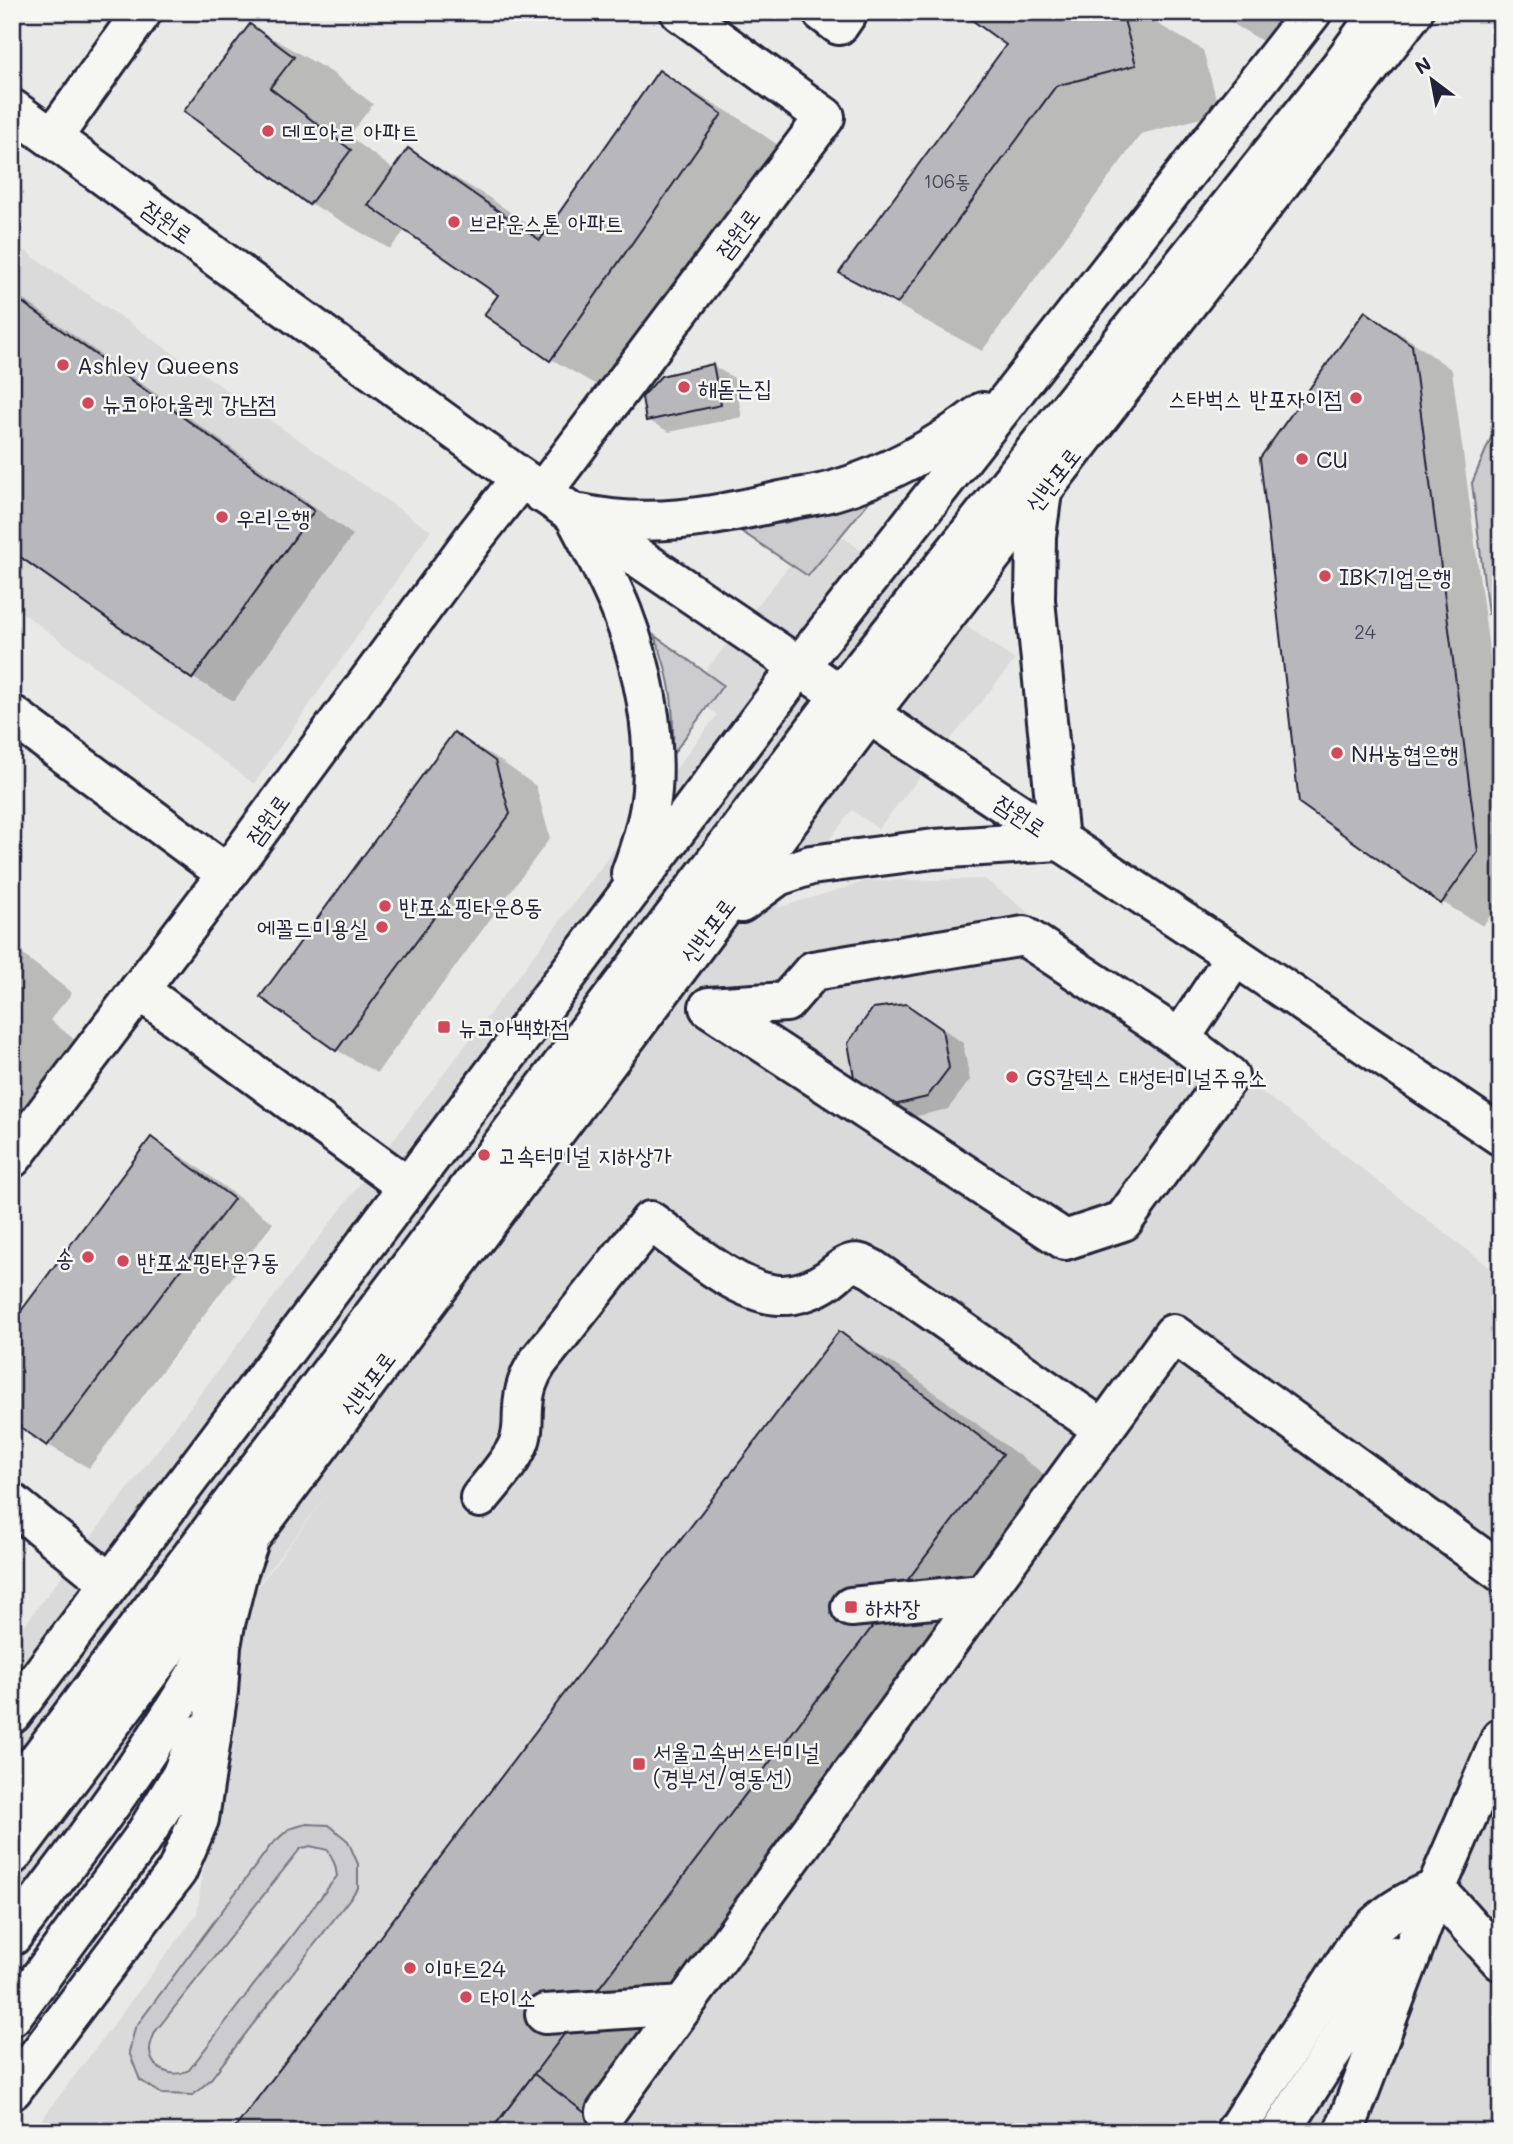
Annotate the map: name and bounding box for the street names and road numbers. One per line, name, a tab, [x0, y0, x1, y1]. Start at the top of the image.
street label: 잠원로	[137, 193, 199, 249]
street label: 잠원로	[708, 202, 766, 264]
street label: 신반포로	[1017, 441, 1087, 517]
street label: 잠원로	[990, 787, 1052, 843]
street label: 잠원로	[239, 788, 295, 850]
street label: 신반포로	[673, 891, 741, 969]
street label: 신반포로	[333, 1344, 401, 1422]

